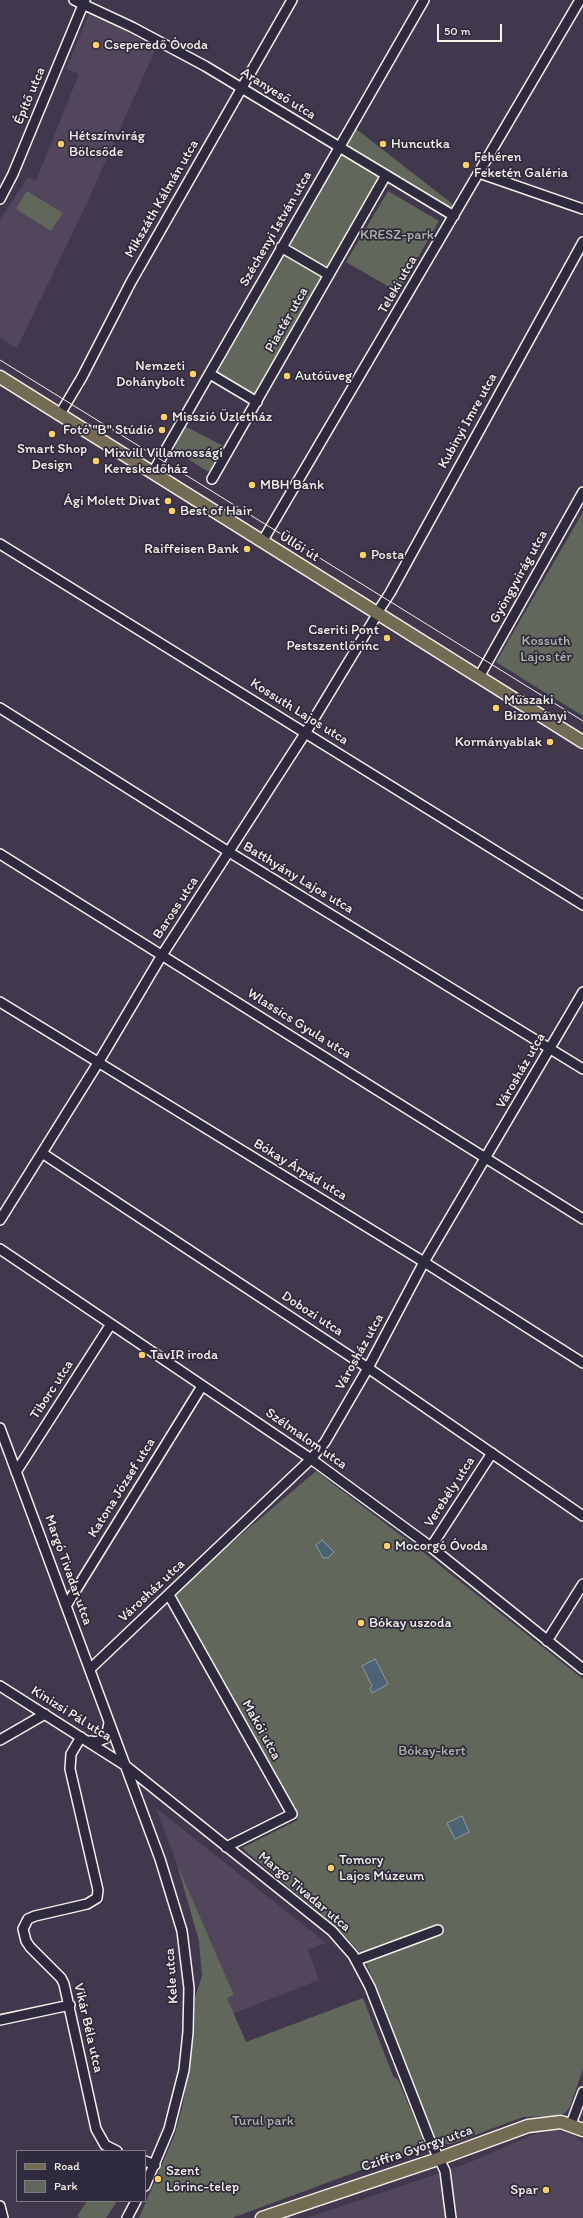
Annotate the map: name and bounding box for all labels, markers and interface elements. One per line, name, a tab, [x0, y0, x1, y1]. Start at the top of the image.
scale bar	[439, 16, 504, 42]
text: 50 m	[444, 24, 470, 38]
place label: Cseperedő Óvoda	[104, 37, 208, 53]
marker: Cseperedő Óvoda	[91, 40, 101, 50]
street label: Aranyeső utca	[237, 64, 319, 124]
street label: Építő utca	[10, 65, 50, 127]
place label: Hétszínvirág Bölcsőde	[69, 128, 145, 160]
place label: Huncutka	[391, 136, 450, 152]
street label: Mikszáth Kálmán utca	[121, 137, 203, 261]
marker: Hétszínvirág Bölcsőde	[56, 139, 66, 149]
marker: Huncutka	[378, 139, 388, 149]
place label: Fehéren Feketén Galéria	[474, 149, 568, 182]
marker: Fehéren Feketén Galéria	[461, 160, 471, 170]
street label: Széchenyi István utca	[236, 168, 316, 290]
park label: KRESZ-park	[360, 227, 434, 243]
street label: Teleki utca	[375, 253, 421, 317]
street label: Piactér utca	[262, 285, 312, 355]
place label: Nemzeti Dohánybolt	[116, 358, 185, 390]
place label: Autóüveg	[295, 368, 352, 384]
marker: Nemzeti Dohánybolt	[188, 369, 198, 379]
street label: Kubinyi Imre utca	[435, 370, 501, 472]
marker: Autóüveg	[282, 371, 292, 381]
place label: Misszió Üzletház	[172, 409, 272, 425]
marker: Misszió Üzletház	[159, 412, 169, 422]
place label: Fotó "B" Stúdió	[63, 422, 154, 438]
marker: Fotó "B" Stúdió	[157, 425, 167, 435]
marker: Smart Shop Design	[47, 429, 57, 439]
place label: Smart Shop Design	[17, 441, 87, 474]
place label: Mixvill Villamossági Kereskedőház	[104, 445, 223, 478]
marker: Mixvill Villamossági Kereskedőház	[91, 456, 101, 466]
place label: MBH Bank	[260, 477, 324, 493]
marker: MBH Bank	[247, 480, 257, 490]
place label: Ági Molett Divat	[64, 493, 160, 509]
marker: Ági Molett Divat	[163, 496, 173, 506]
place label: Best of Hair	[180, 503, 252, 519]
marker: Best of Hair	[167, 506, 177, 516]
street label: Gyöngyvirág utca	[486, 527, 552, 627]
street label: Üllői út	[276, 528, 322, 566]
place label: Raiffeisen Bank	[144, 541, 239, 557]
marker: Raiffeisen Bank	[242, 544, 252, 554]
place label: Posta	[371, 547, 404, 563]
marker: Posta	[358, 550, 368, 560]
place label: Cseriti Pont Pestszentlőrinc	[287, 622, 379, 654]
marker: Cseriti Pont Pestszentlőrinc	[382, 633, 392, 643]
park label: Kossuth Lajos tér	[520, 633, 572, 666]
street label: Kossuth Lajos utca	[247, 675, 351, 749]
place label: Műszaki Bizományi	[504, 692, 567, 724]
marker: Műszaki Bizományi	[491, 703, 501, 713]
place label: Kormányablak	[455, 734, 542, 750]
marker: Kormányablak	[545, 737, 555, 747]
street label: Batthyány Lajos utca	[240, 838, 356, 918]
street label: Baross utca	[150, 874, 202, 942]
street label: Wlassics Gyula utca	[244, 985, 354, 1063]
street label: Városház utca	[493, 1030, 549, 1112]
street label: Bókay Árpád utca	[250, 1135, 350, 1205]
street label: Dobozi utca	[278, 1288, 346, 1340]
street label: Városház utca	[332, 1311, 388, 1393]
place label: TavIR iroda	[150, 1347, 218, 1363]
marker: TavIR iroda	[137, 1350, 147, 1360]
street label: Tiborc utca	[27, 1357, 77, 1423]
street label: Szélmalom utca	[262, 1405, 350, 1473]
street label: Katona József utca	[85, 1435, 159, 1541]
street label: Verebély utca	[421, 1454, 479, 1530]
street label: Margó Tivadar utca	[40, 1513, 96, 1627]
place label: Mocorgó Óvoda	[395, 1538, 488, 1554]
marker: Mocorgó Óvoda	[382, 1541, 392, 1551]
street label: Városház utca	[115, 1556, 189, 1626]
place label: Bókay uszoda	[369, 1615, 452, 1631]
marker: Bókay uszoda	[356, 1618, 366, 1628]
street label: Kinizsi Pál utca	[28, 1683, 114, 1745]
street label: Makói utca	[238, 1697, 284, 1763]
park label: Bókay-kert	[398, 1743, 466, 1759]
street label: Margó Tivadar utca	[254, 1848, 354, 1936]
place label: Tomory Lajos Múzeum	[339, 1852, 424, 1884]
marker: Tomory Lajos Múzeum	[326, 1863, 336, 1873]
street label: Kele utca	[162, 1948, 182, 2004]
street label: Vikár Béla utca	[70, 1982, 106, 2074]
park label: Turul park	[232, 2113, 294, 2129]
street label: Cziffra György utca	[359, 2122, 475, 2176]
legend	[16, 2150, 146, 2202]
text: Road	[54, 2159, 80, 2173]
place label: Szent Lőrinc-telep	[166, 2163, 239, 2196]
marker: Szent Lőrinc-telep	[153, 2174, 163, 2184]
text: Park	[54, 2179, 78, 2193]
place label: Spar	[510, 2182, 538, 2198]
marker: Spar	[541, 2185, 551, 2195]

